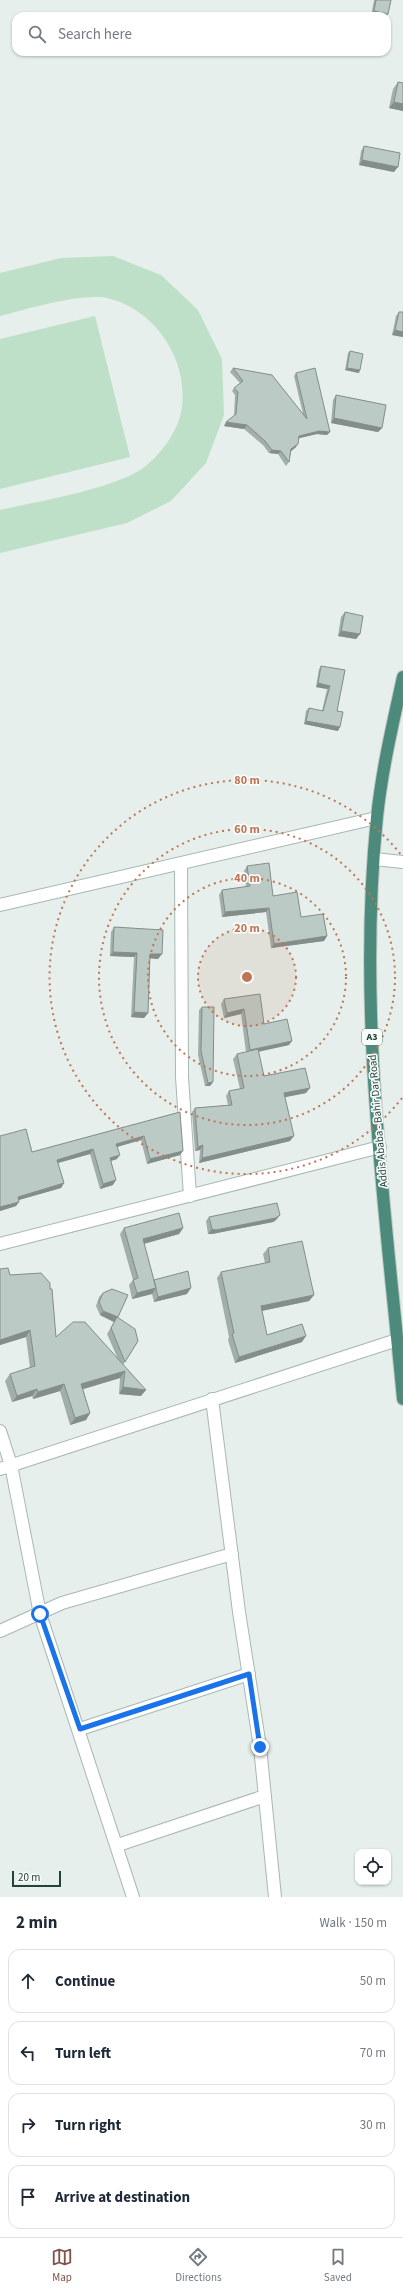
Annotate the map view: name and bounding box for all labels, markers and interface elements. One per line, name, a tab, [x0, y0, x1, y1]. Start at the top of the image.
search box	[12, 12, 391, 56]
icon: search	[26, 23, 48, 45]
text: Search here	[58, 24, 132, 45]
text: 80 m	[234, 772, 260, 789]
text: 60 m	[234, 821, 260, 838]
text: 40 m	[234, 870, 260, 887]
text: 20 m	[234, 920, 260, 937]
centre of rings	[240, 970, 254, 984]
road number: A3	[362, 1029, 382, 1045]
street label: Addis Ababa - Bahir Dar Road	[365, 1054, 391, 1188]
route start	[31, 1605, 49, 1623]
route end	[251, 1738, 269, 1756]
map controls	[355, 1849, 391, 1885]
button: locate	[355, 1849, 391, 1885]
scale bar	[12, 1869, 61, 1888]
text: 20 m	[18, 1870, 40, 1885]
text: 2 min	[16, 1911, 57, 1935]
text: Walk · 150 m	[319, 1914, 387, 1932]
icon: ahead	[17, 1970, 39, 1992]
text: Continue	[55, 1971, 115, 1992]
text: 50 m	[360, 1972, 386, 1990]
icon: left	[17, 2042, 39, 2064]
text: Turn left	[55, 2043, 111, 2064]
text: 70 m	[360, 2044, 386, 2062]
icon: right	[17, 2114, 39, 2136]
text: Turn right	[55, 2115, 121, 2136]
text: 30 m	[360, 2116, 386, 2134]
icon: arrive	[17, 2186, 39, 2208]
text: Arrive at destination	[55, 2187, 190, 2208]
tab: Map	[51, 2246, 73, 2285]
tab: Directions	[175, 2246, 222, 2285]
tab: Saved	[324, 2246, 352, 2285]

